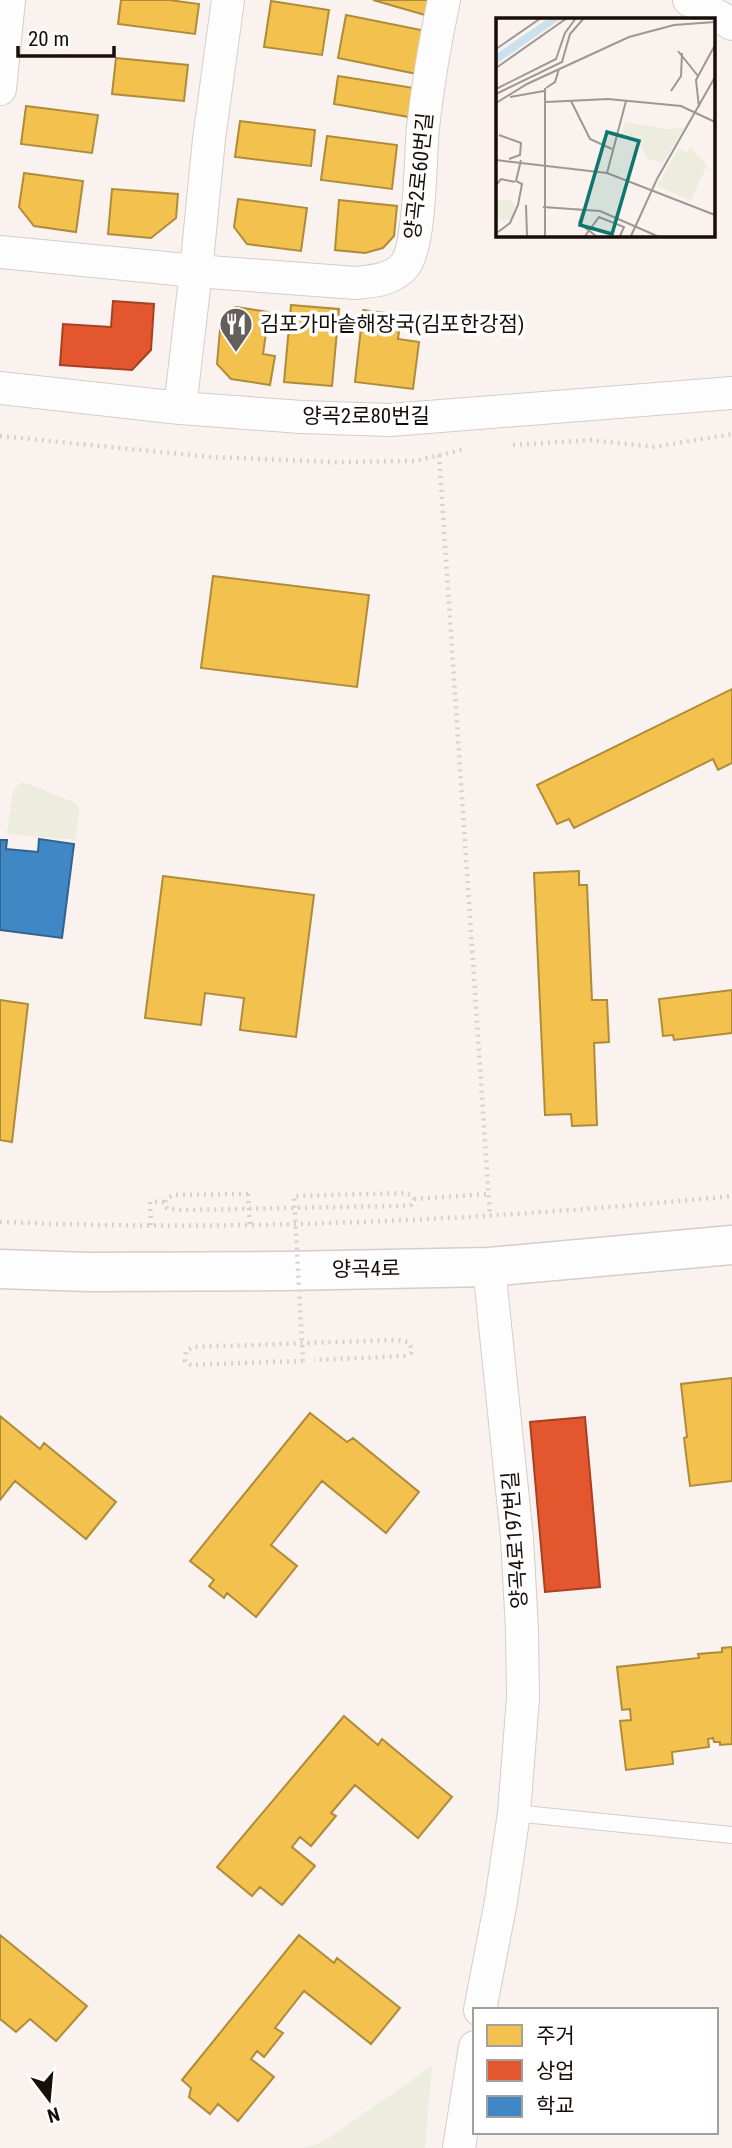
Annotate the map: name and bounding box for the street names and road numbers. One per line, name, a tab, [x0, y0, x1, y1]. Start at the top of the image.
street label: 양곡2로60번길	[400, 111, 438, 241]
street label: 양곡2로80번길	[302, 404, 430, 428]
street label: 양곡4로	[332, 1256, 400, 1282]
street label: 양곡4로197번길	[498, 1470, 532, 1610]

